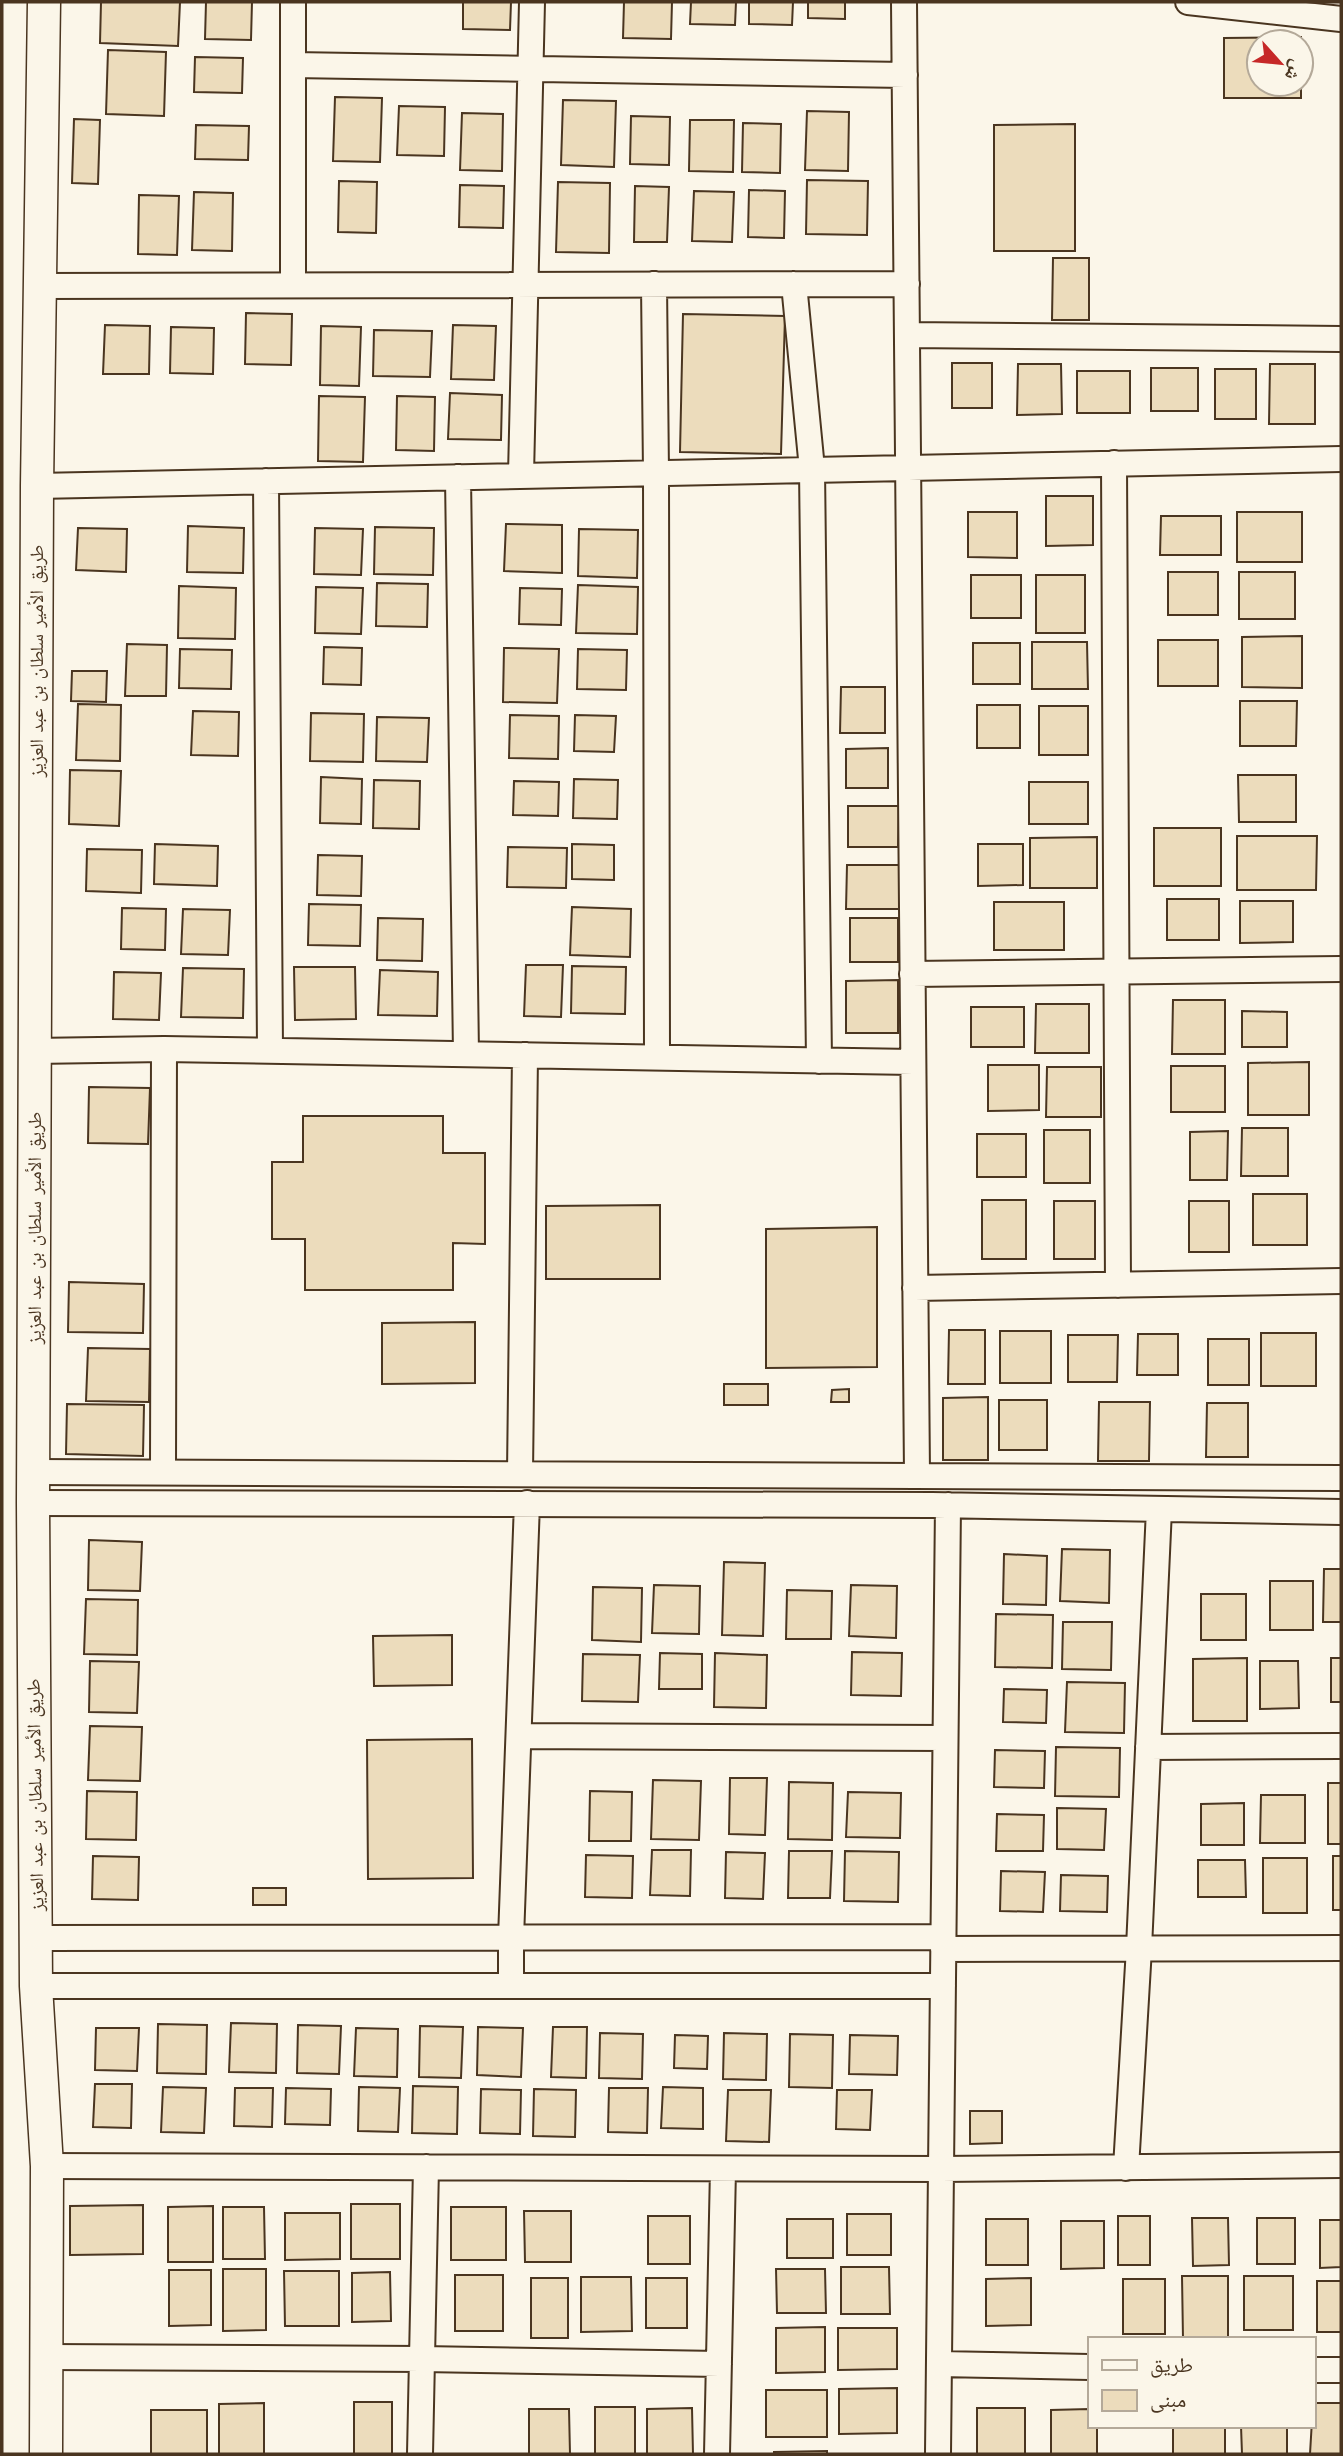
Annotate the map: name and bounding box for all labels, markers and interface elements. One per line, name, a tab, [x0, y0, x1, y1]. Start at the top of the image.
north arrow	[1245, 28, 1315, 98]
text: ش	[1280, 56, 1310, 85]
street label: طريق الأمير سلطان بن عبد العزيز	[25, 545, 48, 778]
street label: طريق الأمير سلطان بن عبد العزيز	[23, 1112, 46, 1345]
street label: طريق الأمير سلطان بن عبد العزيز	[21, 1678, 49, 1913]
legend	[1088, 2337, 1315, 2428]
text: طريق	[1150, 2352, 1193, 2378]
text: مبنى	[1150, 2387, 1186, 2413]

